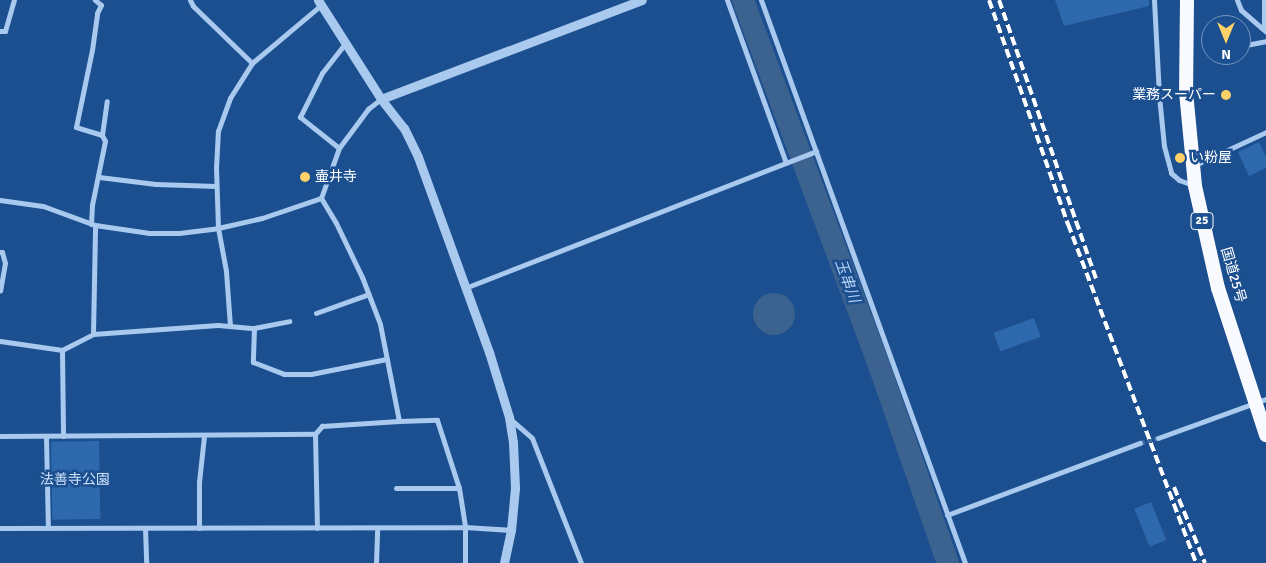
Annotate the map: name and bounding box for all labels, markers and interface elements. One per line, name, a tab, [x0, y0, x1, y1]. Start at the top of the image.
north arrow	[1201, 15, 1251, 65]
text: N	[1221, 46, 1231, 63]
place label: 業務スーパー	[1132, 87, 1216, 103]
marker: 業務スーパー	[1220, 89, 1232, 101]
place label: い粉屋	[1190, 150, 1232, 166]
marker: い粉屋	[1174, 152, 1186, 164]
place label: 壷井寺	[315, 169, 357, 185]
marker: 壷井寺	[299, 171, 311, 183]
road number: 25	[1190, 212, 1214, 230]
street label: 国道25号	[1217, 245, 1249, 305]
water label: 玉串川	[831, 257, 863, 305]
park label: 法善寺公園	[40, 472, 110, 488]

